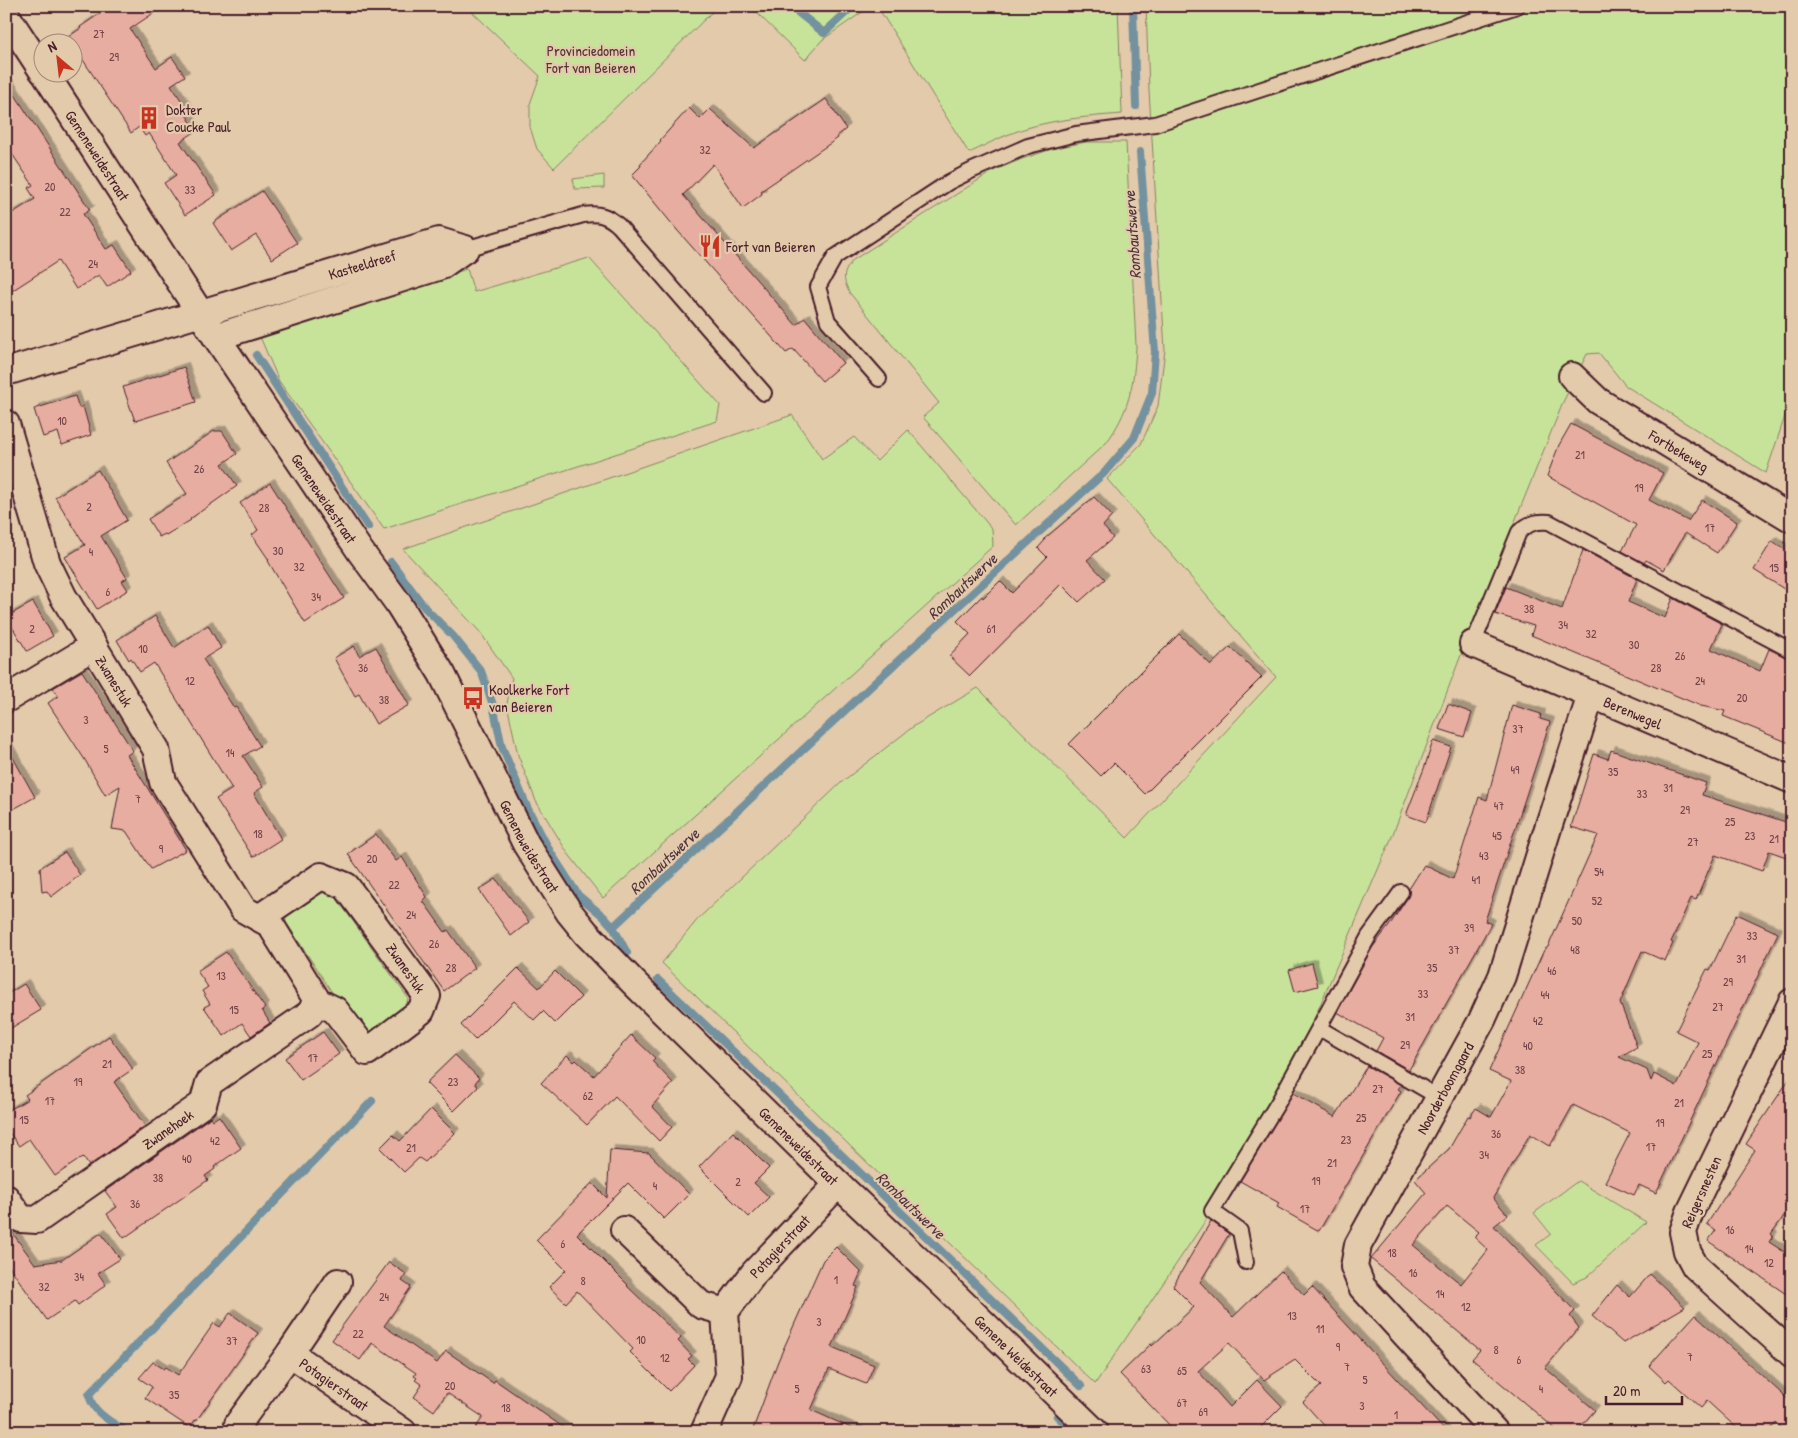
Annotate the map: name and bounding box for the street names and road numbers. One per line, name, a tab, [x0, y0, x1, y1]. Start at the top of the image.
street label: Gemeneweidestraat	[61, 106, 135, 205]
street label: Kasteeldreef	[326, 244, 399, 284]
street label: Fortbekeweg	[1644, 424, 1713, 477]
street label: Gemeneweidestraat	[287, 449, 363, 548]
street label: Zwanestuk	[91, 651, 138, 711]
street label: Berenwegel	[1601, 690, 1666, 734]
street label: Gemeneweidestraat	[495, 796, 565, 897]
street label: Zwanestuk	[381, 939, 431, 997]
street label: Noorderboomgaard	[1411, 1038, 1478, 1138]
street label: Gemeneweidestraat	[755, 1102, 844, 1190]
street label: Zwanehoek	[138, 1104, 197, 1154]
street label: Reigersnesten	[1676, 1152, 1726, 1231]
street label: Potagierstraat	[744, 1209, 815, 1282]
street label: Gemene Weidestraat	[970, 1310, 1064, 1402]
street label: Potagierstraat	[296, 1352, 374, 1416]

